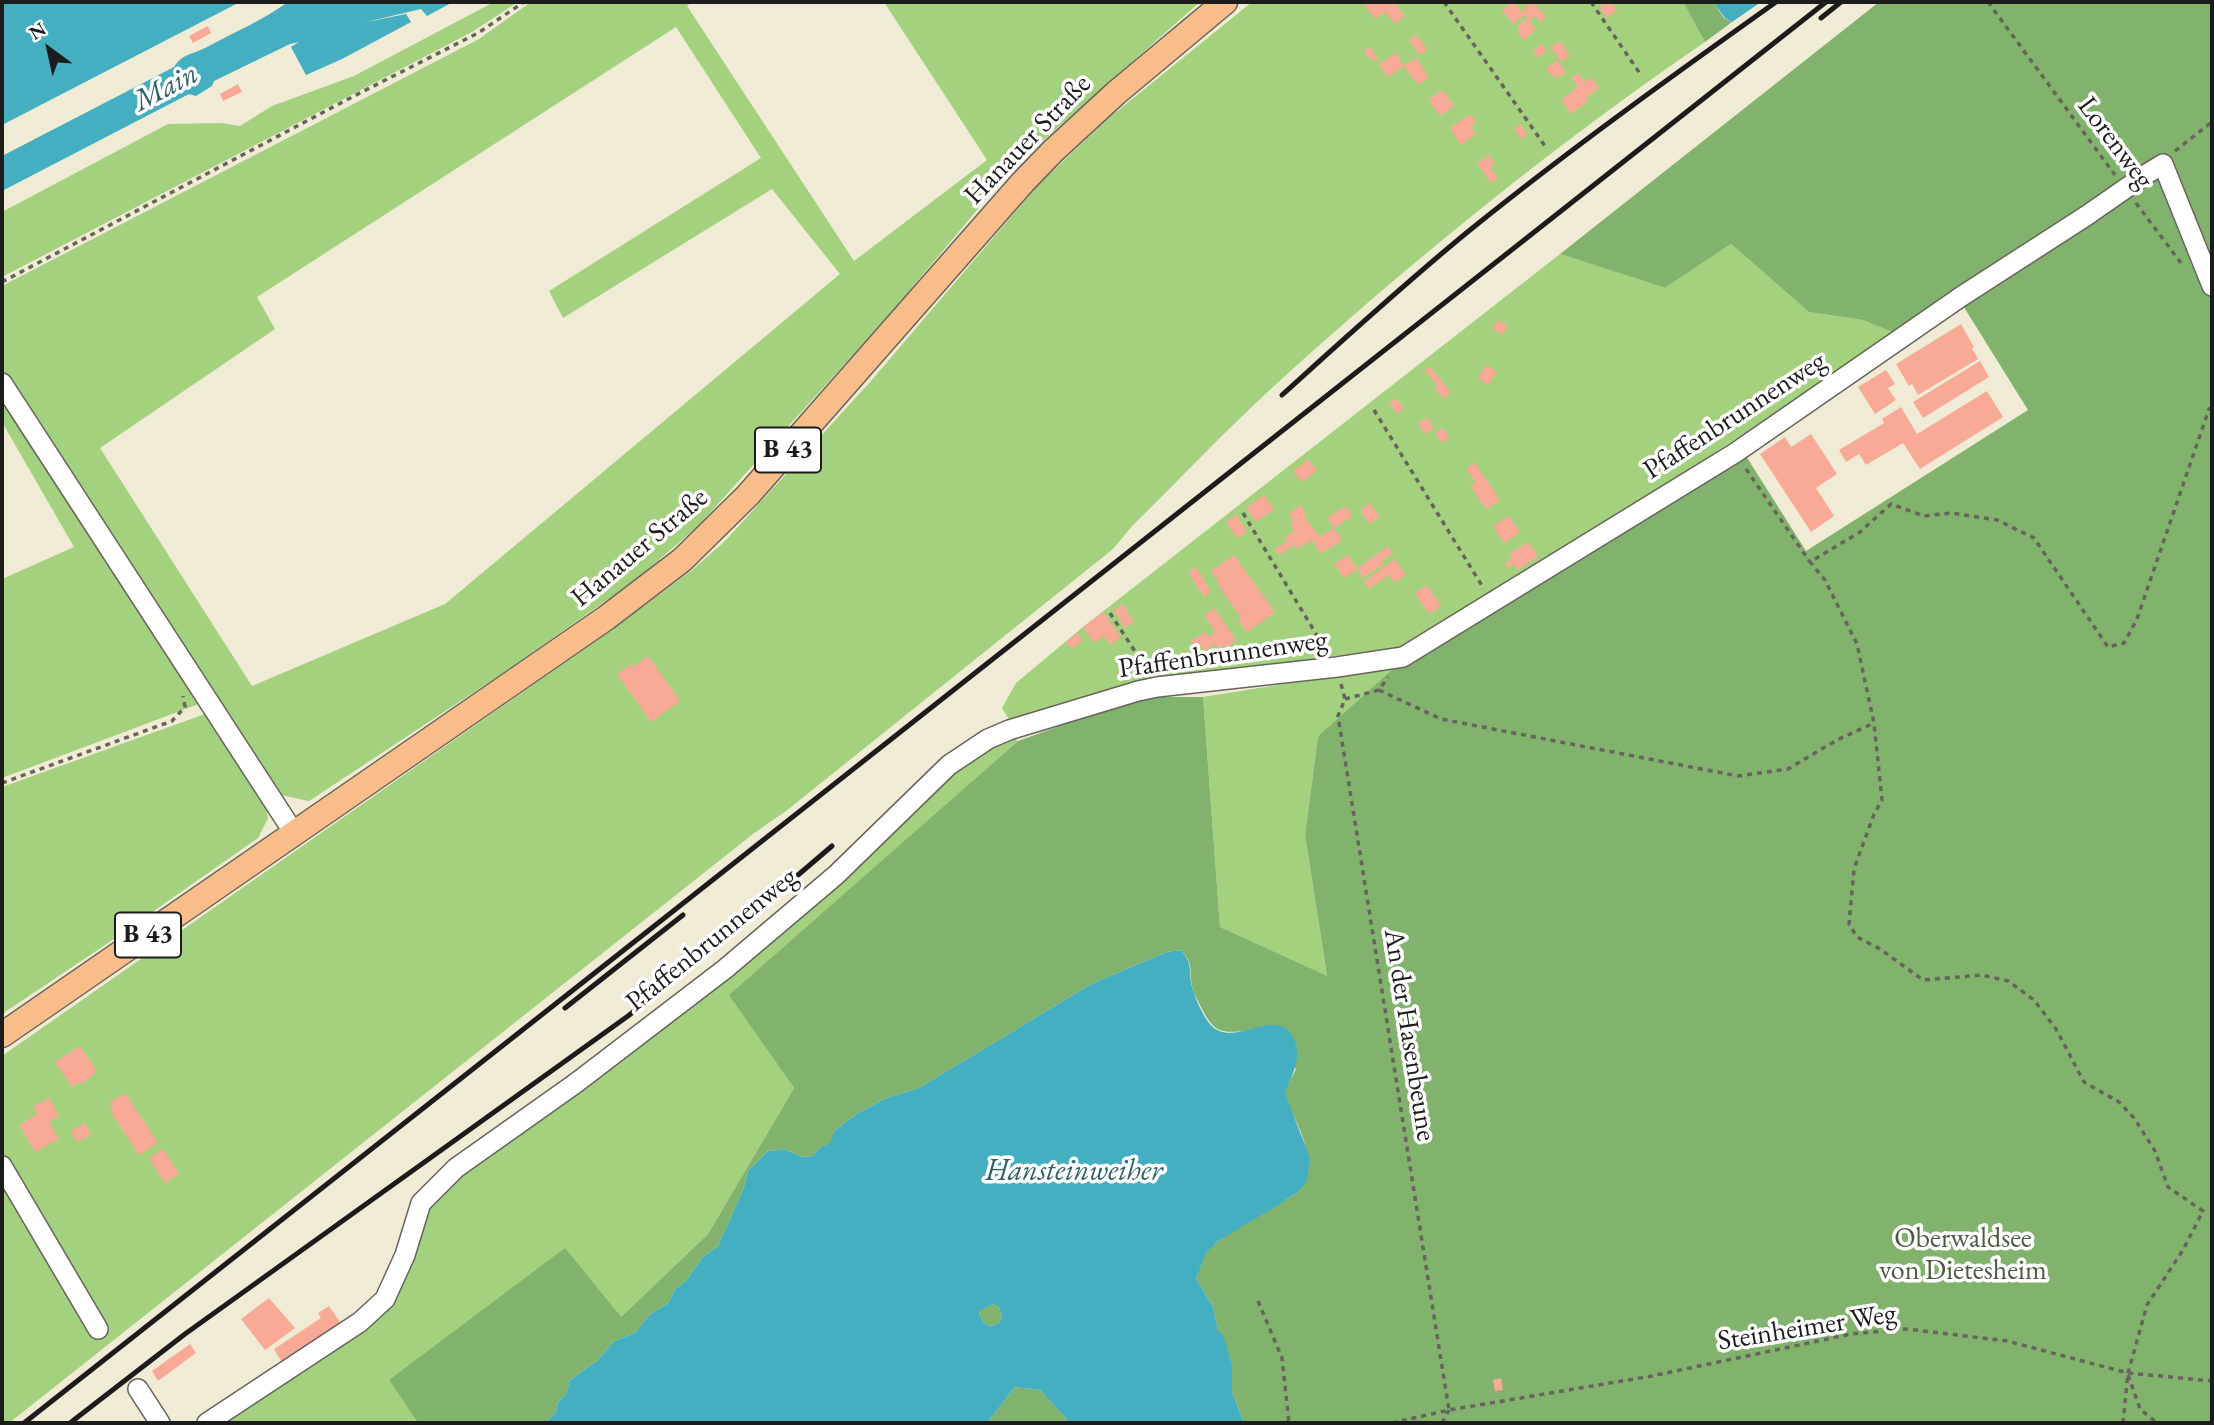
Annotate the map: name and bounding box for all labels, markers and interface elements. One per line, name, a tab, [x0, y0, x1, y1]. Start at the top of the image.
north arrow	[14, 14, 84, 84]
text: N	[24, 16, 51, 46]
water label: Main	[128, 56, 204, 120]
street label: Hanauer Straße	[958, 68, 1098, 212]
street label: Lorenweg	[2070, 91, 2160, 195]
street label: Pfaffenbrunnenweg	[1638, 345, 1832, 487]
road number: B 43	[755, 428, 821, 472]
street label: Hanauer Straße	[565, 481, 715, 615]
street label: Pfaffenbrunnenweg	[1116, 624, 1330, 686]
street label: Pfaffenbrunnenweg	[620, 861, 804, 1019]
road number: B 43	[115, 912, 181, 958]
street label: An der Hasenbeune	[1376, 927, 1442, 1143]
water label: Hansteinweiher	[985, 1154, 1163, 1190]
park label: Oberwaldsee von Dietesheim	[1879, 1222, 2047, 1288]
street label: Steinheimer Weg	[1715, 1297, 1899, 1359]

